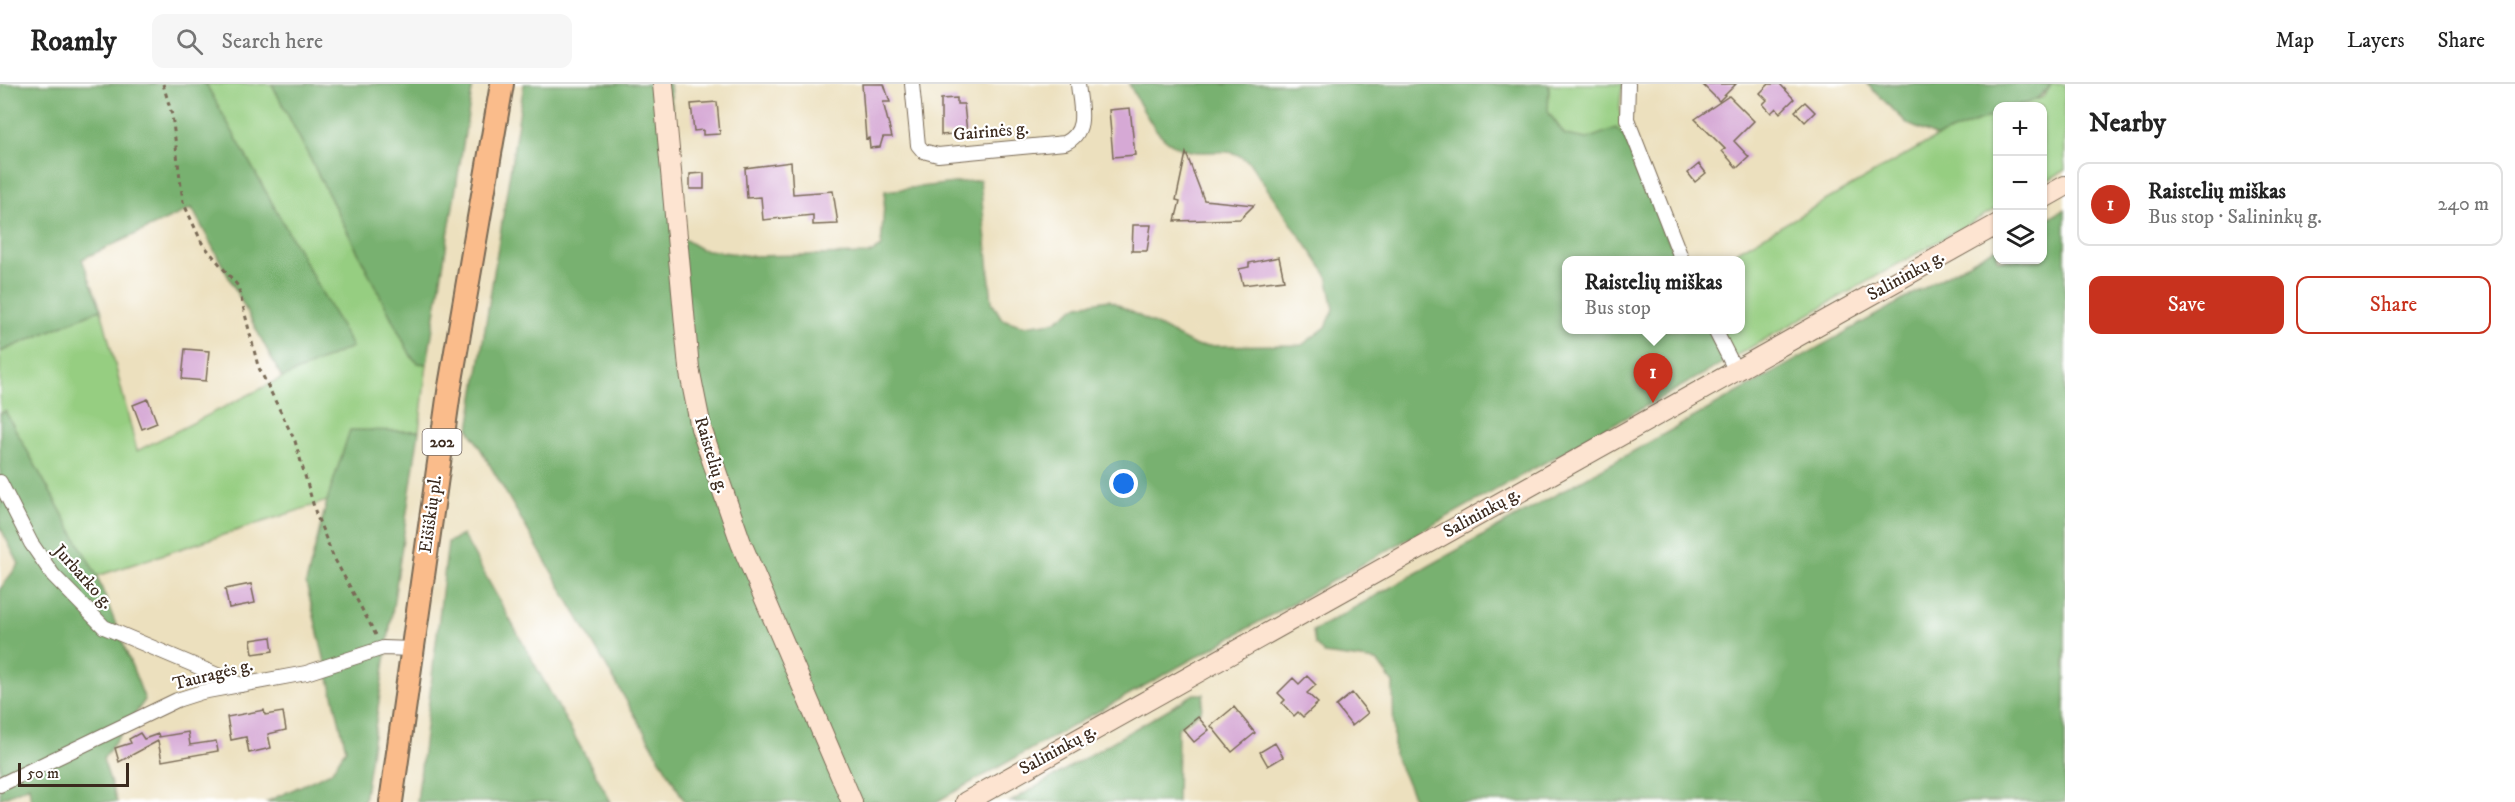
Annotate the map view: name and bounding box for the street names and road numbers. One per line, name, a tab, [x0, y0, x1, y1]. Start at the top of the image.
street label: Gairinės g.	[952, 118, 1030, 146]
street label: Salininkų g.	[1863, 246, 1949, 306]
street label: Raistelių g.	[689, 414, 733, 496]
road number: 202	[422, 429, 462, 455]
street label: Eišiškių pl.	[415, 473, 447, 555]
street label: Salininkų g.	[1439, 483, 1525, 543]
street label: Jurbarko g.	[47, 539, 118, 614]
street label: Tauragės g.	[171, 654, 255, 696]
street label: Salininkų g.	[1015, 720, 1101, 780]

